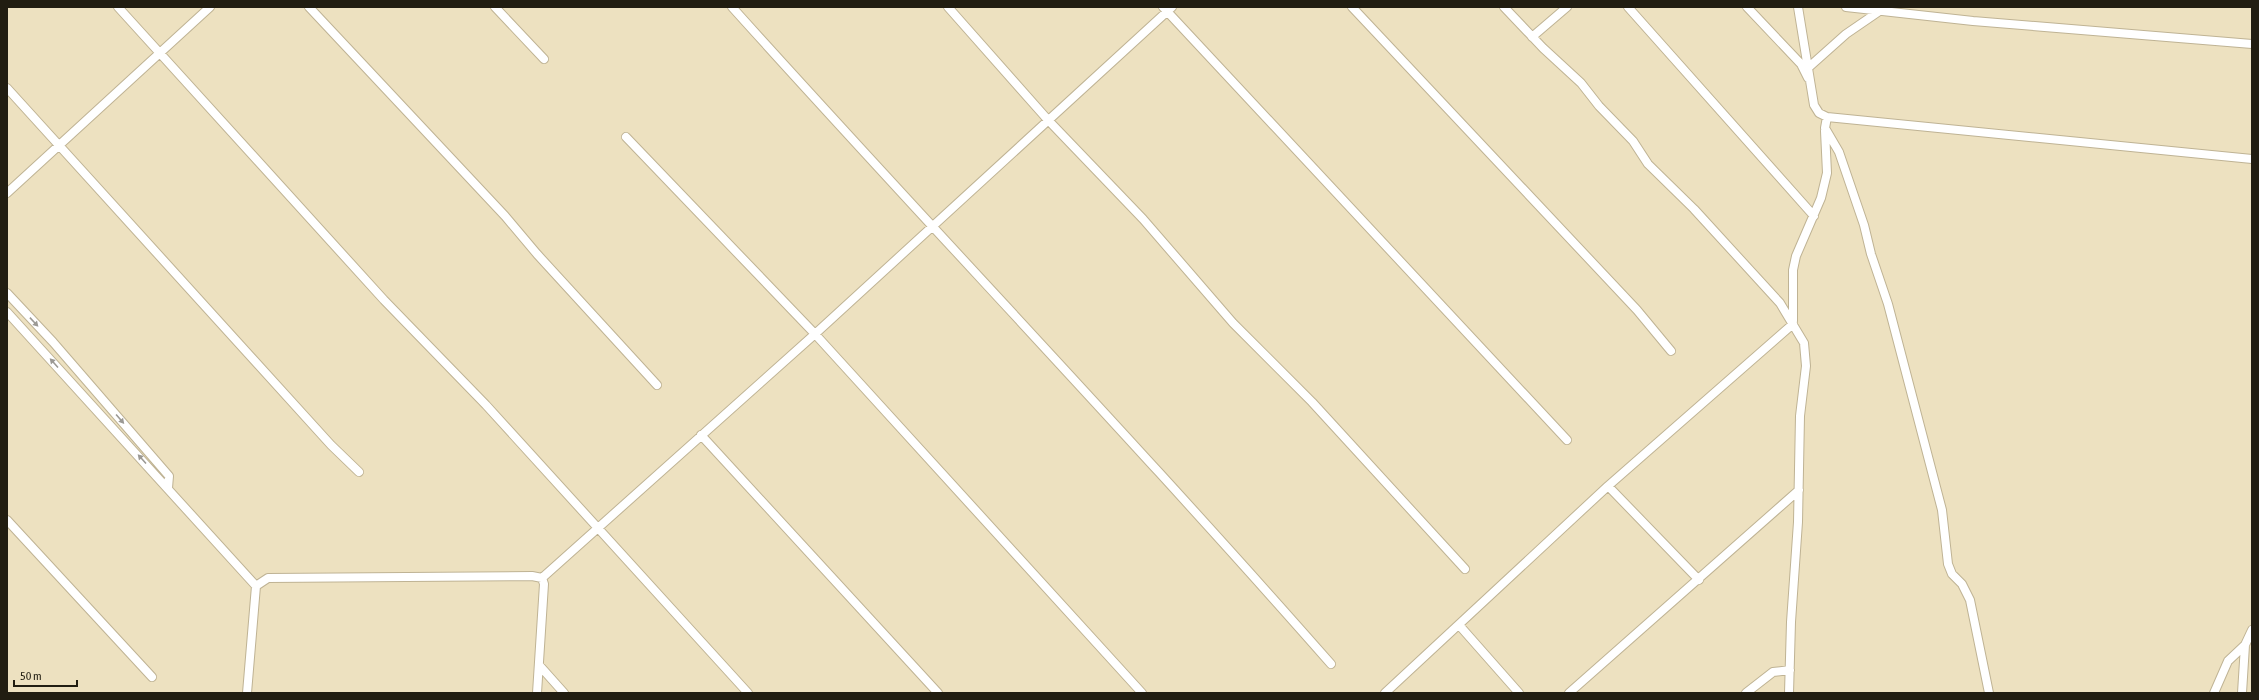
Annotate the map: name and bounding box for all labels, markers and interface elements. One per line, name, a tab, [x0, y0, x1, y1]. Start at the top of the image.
one-way arrow	[29, 317, 38, 327]
one-way arrow	[50, 357, 59, 368]
one-way arrow	[115, 414, 124, 425]
one-way arrow	[137, 454, 147, 464]
scale bar	[14, 662, 77, 688]
text: 50 m	[20, 669, 42, 683]

